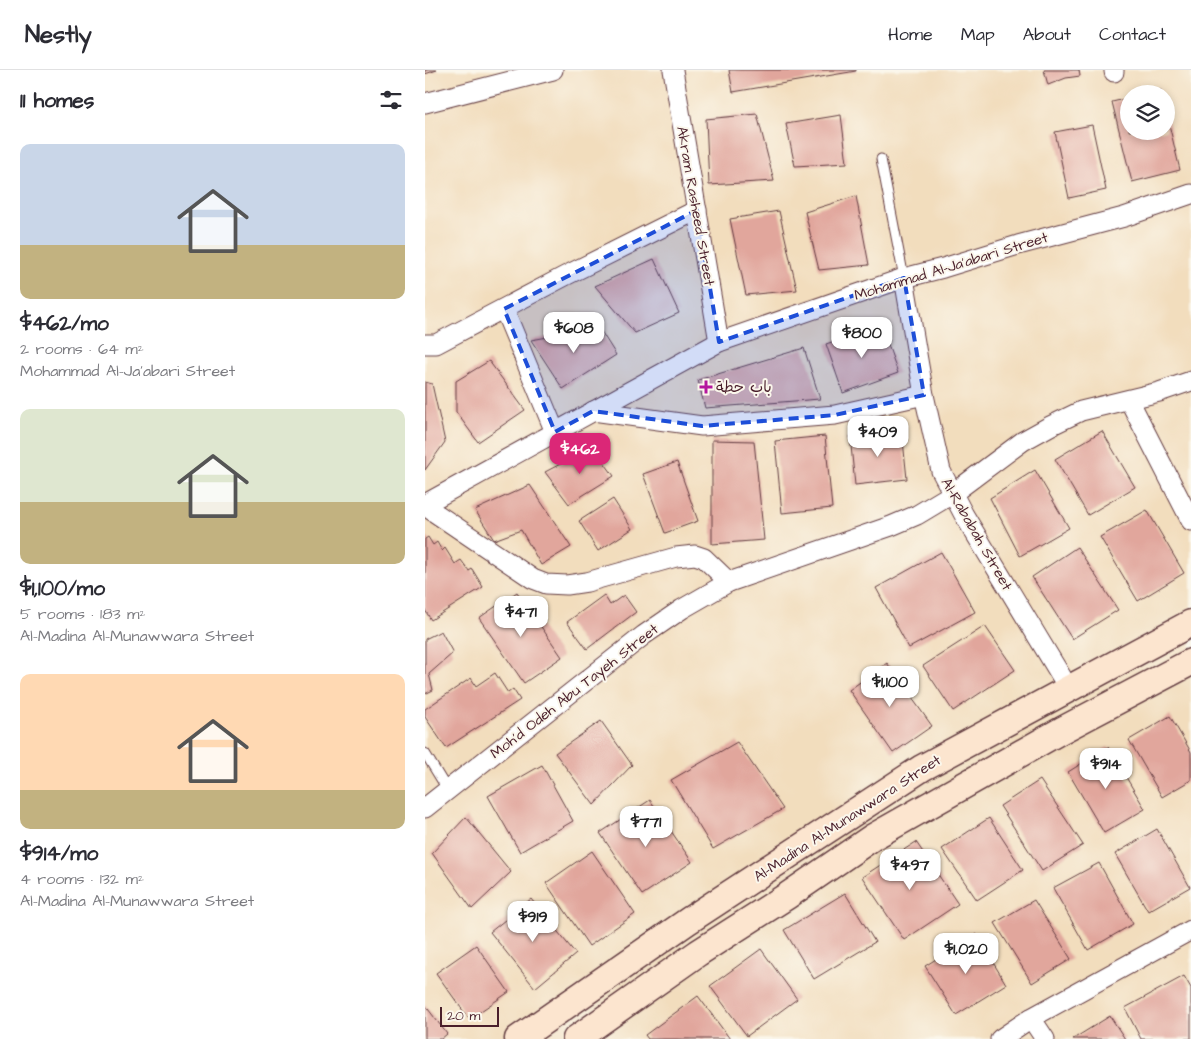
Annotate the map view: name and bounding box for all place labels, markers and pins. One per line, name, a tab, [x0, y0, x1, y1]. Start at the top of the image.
pin: $608	[544, 312, 604, 354]
pin: $800	[832, 316, 892, 359]
place label: باب حطة	[716, 377, 772, 398]
marker: باب حطة	[700, 381, 712, 393]
pin: $409	[848, 416, 908, 458]
pin: $462	[550, 432, 610, 475]
pin: $471	[491, 596, 551, 638]
pin: $1,100	[849, 666, 931, 708]
pin: $914	[1076, 748, 1136, 790]
pin: $771	[616, 806, 676, 848]
pin: $497	[880, 848, 940, 891]
pin: $919	[503, 900, 563, 943]
pin: $1,020	[925, 932, 1007, 975]

